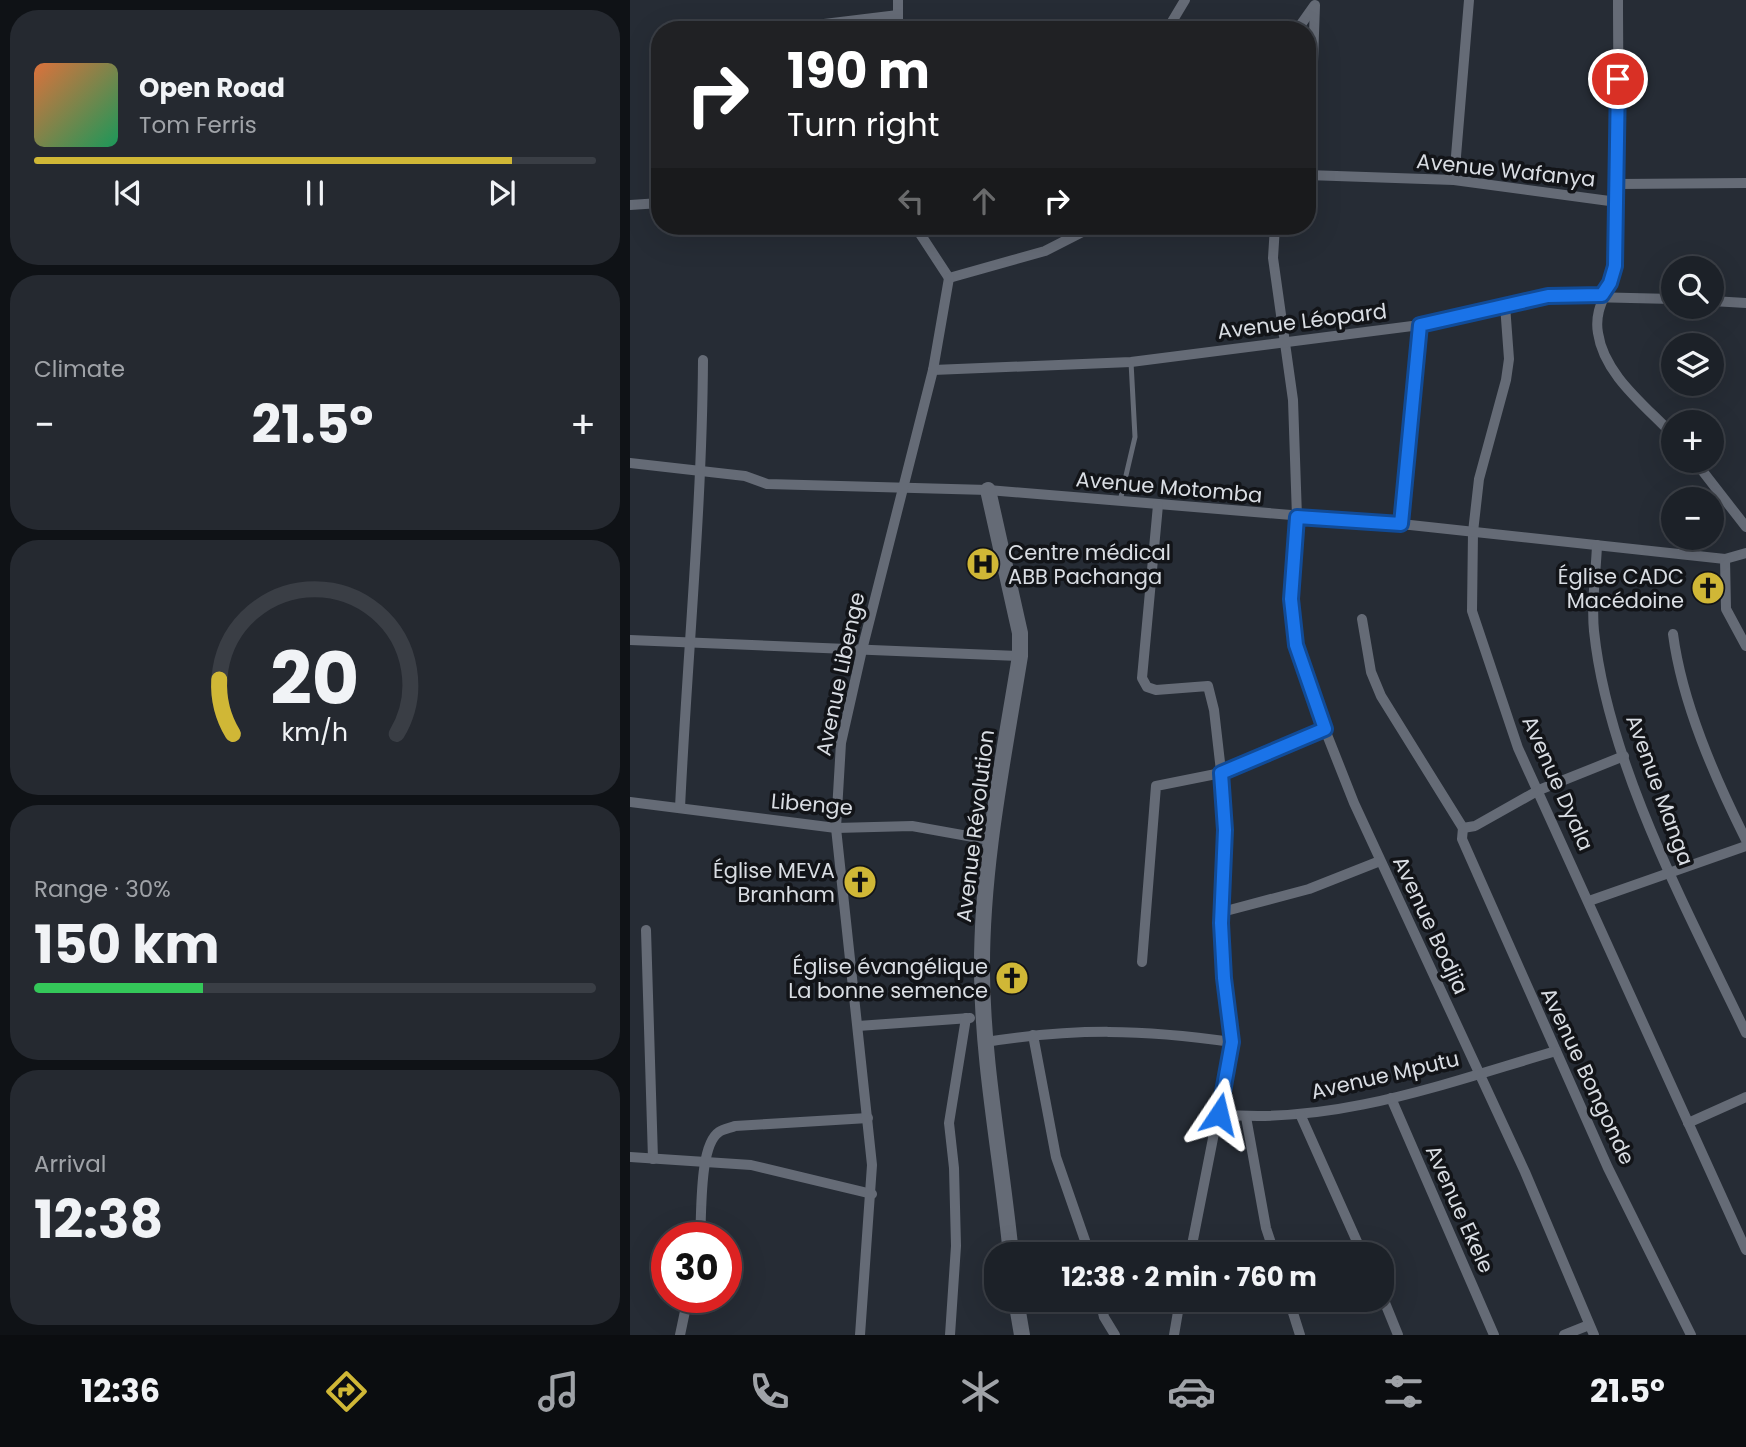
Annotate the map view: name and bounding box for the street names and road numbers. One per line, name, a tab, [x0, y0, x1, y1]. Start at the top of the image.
street label: Avenue Wafanya	[1415, 146, 1597, 194]
street label: Avenue Léopard	[1216, 296, 1388, 346]
street label: Avenue Motomba	[1075, 464, 1263, 510]
street label: Avenue Libenge	[809, 590, 871, 758]
street label: Avenue Dyala	[1515, 711, 1601, 855]
street label: Avenue Manga	[1619, 711, 1701, 869]
street label: Avenue Révolution	[949, 728, 1001, 924]
street label: Libenge	[770, 786, 854, 822]
street label: Avenue Bodjia	[1386, 851, 1476, 999]
street label: Avenue Bongonde	[1534, 983, 1642, 1169]
street label: Avenue Mputu	[1308, 1044, 1462, 1106]
street label: Avenue Ekele	[1419, 1140, 1501, 1278]

